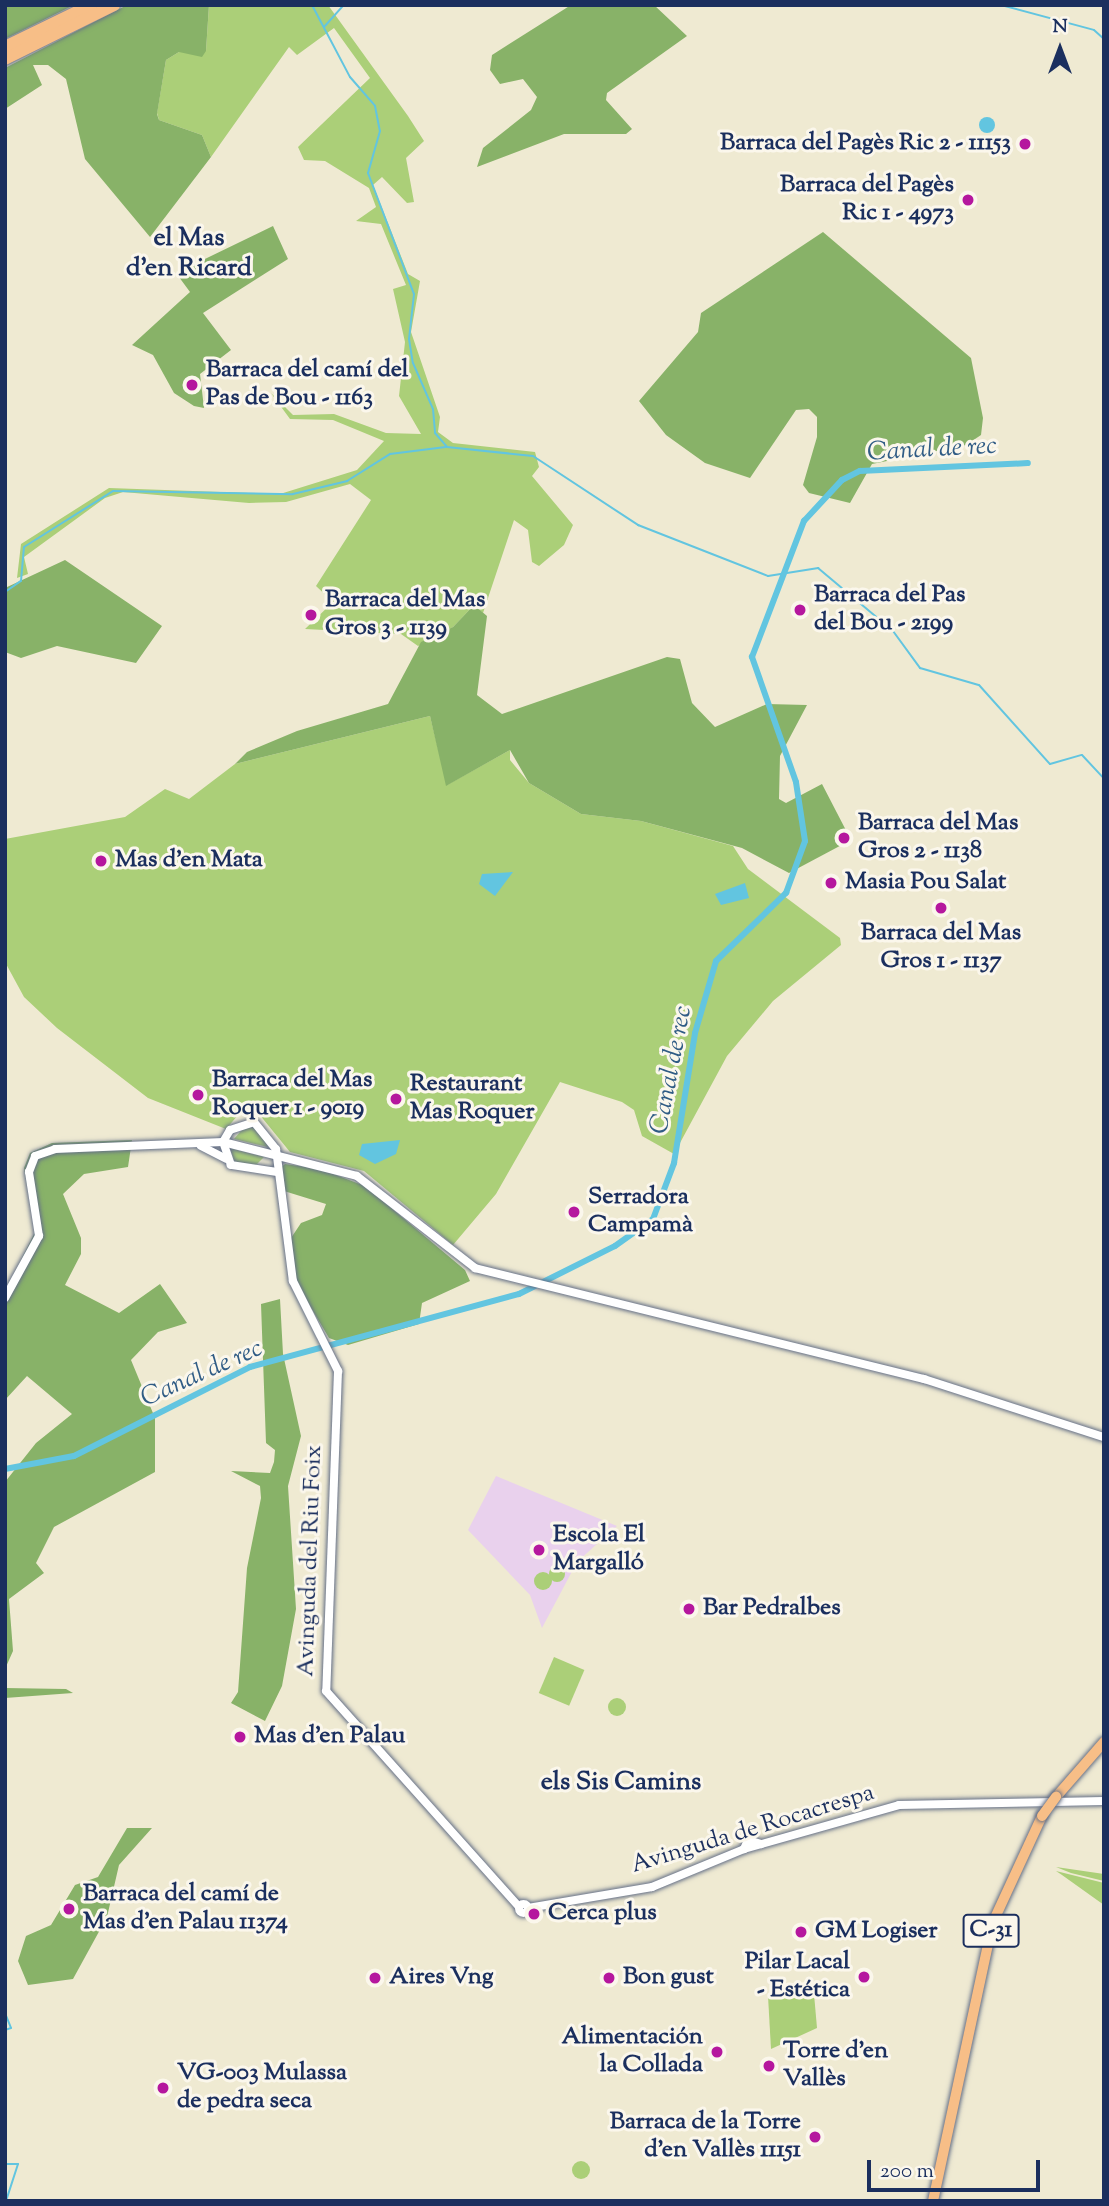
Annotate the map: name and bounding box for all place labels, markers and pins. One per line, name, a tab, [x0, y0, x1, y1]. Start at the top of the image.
place label: Barraca del Pagès Ric 2 - 11153	[720, 130, 1011, 158]
marker: Barraca del Pagès Ric 2 - 11153	[1017, 136, 1033, 152]
place label: Barraca del Pagès Ric 1 - 4973	[780, 172, 954, 228]
marker: Barraca del Pagès Ric 1 - 4973	[960, 192, 976, 208]
place label: Barraca del camí del Pas de Bou - 1163	[206, 357, 409, 413]
marker: Barraca del camí del Pas de Bou - 1163	[184, 377, 200, 393]
place label: Barraca del Pas del Bou - 2199	[814, 582, 965, 638]
place label: Barraca del Mas Gros 3 - 1139	[325, 587, 485, 643]
marker: Barraca del Pas del Bou - 2199	[792, 602, 808, 618]
marker: Barraca del Mas Gros 3 - 1139	[303, 607, 319, 623]
place label: Barraca del Mas Gros 2 - 1138	[858, 810, 1018, 866]
marker: Barraca del Mas Gros 2 - 1138	[836, 830, 852, 846]
place label: Mas d'en Mata	[115, 847, 263, 875]
marker: Mas d'en Mata	[93, 853, 109, 869]
place label: Masia Pou Salat	[845, 869, 1006, 897]
marker: Masia Pou Salat	[823, 875, 839, 891]
marker: Barraca del Mas Gros 1 - 1137	[933, 900, 949, 916]
place label: Barraca del Mas Gros 1 - 1137	[861, 920, 1021, 976]
place label: Barraca del Mas Roquer 1 - 9019	[212, 1067, 372, 1123]
place label: Restaurant Mas Roquer	[410, 1071, 535, 1127]
marker: Barraca del Mas Roquer 1 - 9019	[190, 1087, 206, 1103]
marker: Restaurant Mas Roquer	[388, 1091, 404, 1107]
place label: Serradora Campamà	[588, 1184, 693, 1240]
marker: Serradora Campamà	[566, 1204, 582, 1220]
place label: Escola El Margalló	[553, 1522, 645, 1578]
marker: Escola El Margalló	[531, 1542, 547, 1558]
place label: Bar Pedralbes	[703, 1595, 841, 1623]
marker: Bar Pedralbes	[681, 1601, 697, 1617]
place label: Mas d'en Palau	[254, 1723, 405, 1751]
marker: Mas d'en Palau	[232, 1729, 248, 1745]
place label: Barraca del camí de Mas d'en Palau 11374	[83, 1881, 288, 1937]
place label: Cerca plus	[548, 1900, 657, 1928]
marker: Barraca del camí de Mas d'en Palau 11374	[61, 1901, 77, 1917]
marker: Cerca plus	[526, 1906, 542, 1922]
place label: GM Logiser	[815, 1918, 938, 1946]
marker: GM Logiser	[793, 1924, 809, 1940]
place label: Pilar Lacal - Estética	[745, 1949, 850, 2005]
place label: Aires Vng	[389, 1964, 494, 1992]
place label: Bon gust	[623, 1964, 714, 1992]
marker: Pilar Lacal - Estética	[856, 1969, 872, 1985]
marker: Aires Vng	[367, 1970, 383, 1986]
marker: Bon gust	[601, 1970, 617, 1986]
place label: Alimentación la Collada	[561, 2024, 703, 2080]
place label: Torre d'en Vallès	[783, 2038, 888, 2094]
marker: Alimentación la Collada	[709, 2044, 725, 2060]
marker: Torre d'en Vallès	[761, 2058, 777, 2074]
place label: VG-003 Mulassa de pedra seca	[177, 2060, 347, 2116]
marker: VG-003 Mulassa de pedra seca	[155, 2080, 171, 2096]
place label: Barraca de la Torre d’en Vallès 11151	[610, 2109, 801, 2165]
marker: Barraca de la Torre d’en Vallès 11151	[807, 2129, 823, 2145]

